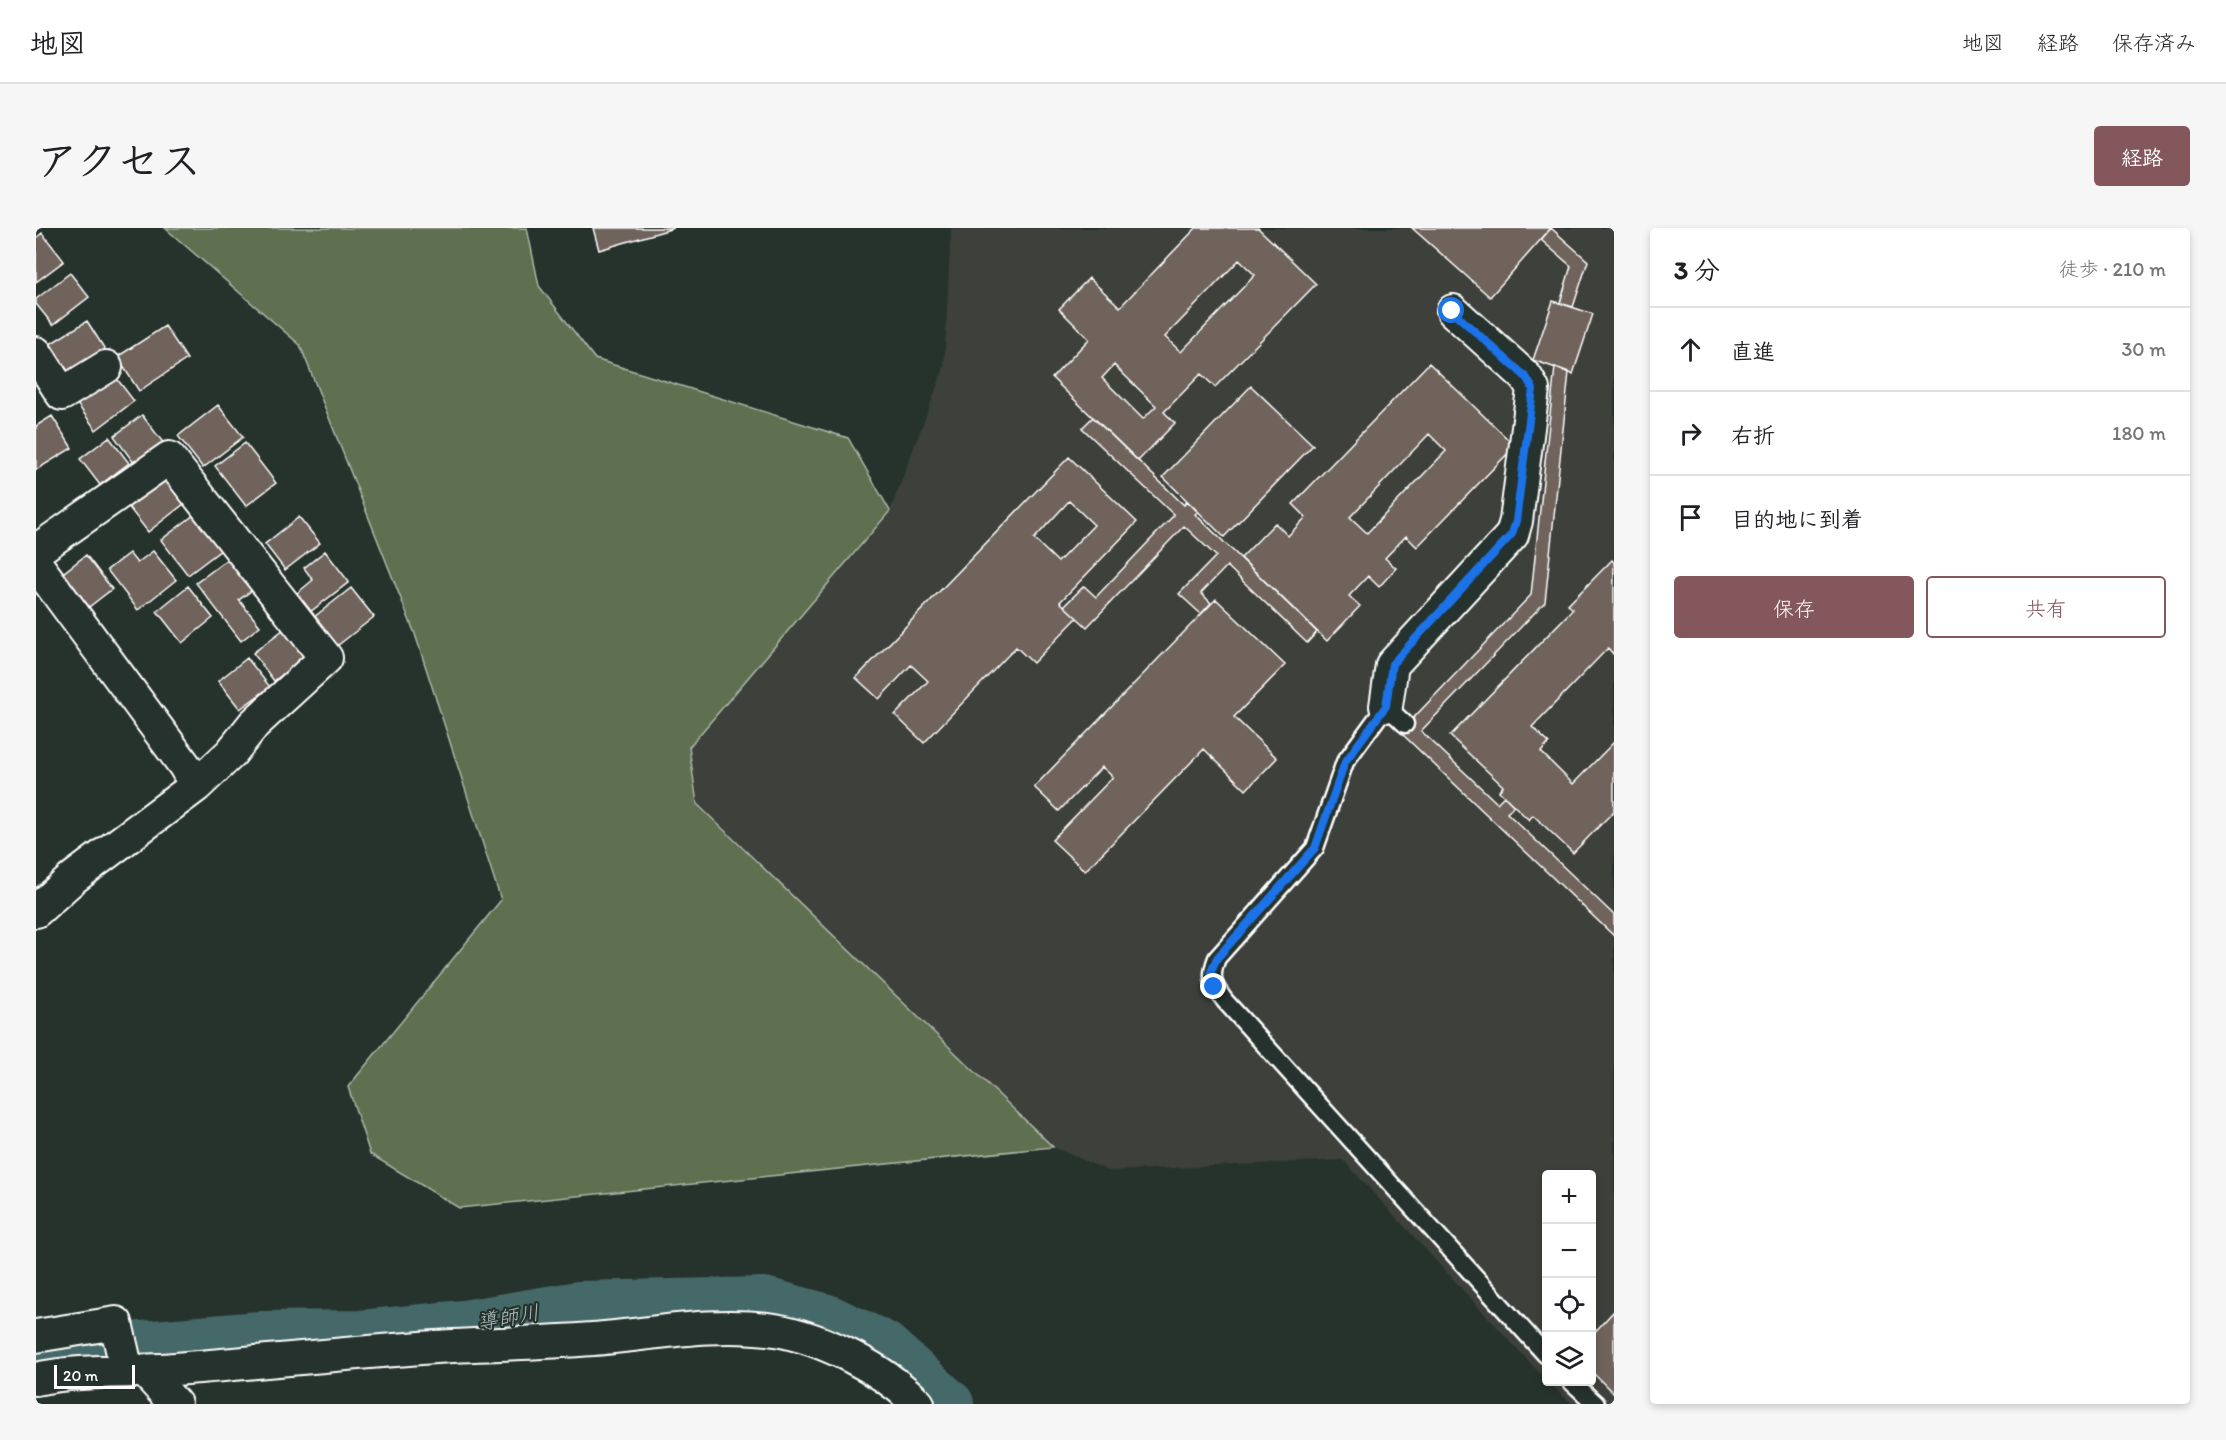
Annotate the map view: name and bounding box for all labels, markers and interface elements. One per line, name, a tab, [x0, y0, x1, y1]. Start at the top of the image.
text: 地図	[30, 26, 86, 60]
text: 地図	[1962, 30, 2004, 55]
text: 経路	[2037, 30, 2079, 55]
text: 保存済み	[2112, 30, 2196, 55]
button: 経路	[2094, 126, 2190, 186]
text: アクセス	[36, 135, 201, 186]
text: 3 分	[1674, 254, 1720, 286]
text: 徒歩 · 210 m	[2059, 257, 2166, 281]
route start	[1438, 297, 1464, 323]
icon: ahead	[1674, 333, 1707, 366]
text: 30 m	[2121, 337, 2166, 361]
text: 直進	[1731, 338, 1775, 365]
icon: right	[1674, 417, 1707, 450]
text: 180 m	[2112, 421, 2166, 445]
text: 右折	[1731, 422, 1775, 449]
icon: arrive	[1674, 501, 1707, 534]
text: 目的地に到着	[1731, 506, 1863, 533]
button: 保存	[1674, 576, 1914, 638]
button: 共有	[1926, 576, 2166, 638]
route end	[1200, 973, 1226, 999]
map controls	[1542, 1170, 1596, 1386]
button: +	[1542, 1170, 1596, 1224]
button: −	[1542, 1224, 1596, 1278]
button: locate	[1542, 1278, 1596, 1332]
water label: 導師川	[475, 1299, 541, 1335]
button: layers	[1542, 1332, 1596, 1386]
scale bar	[54, 1362, 135, 1390]
text: 20 m	[63, 1366, 98, 1385]

